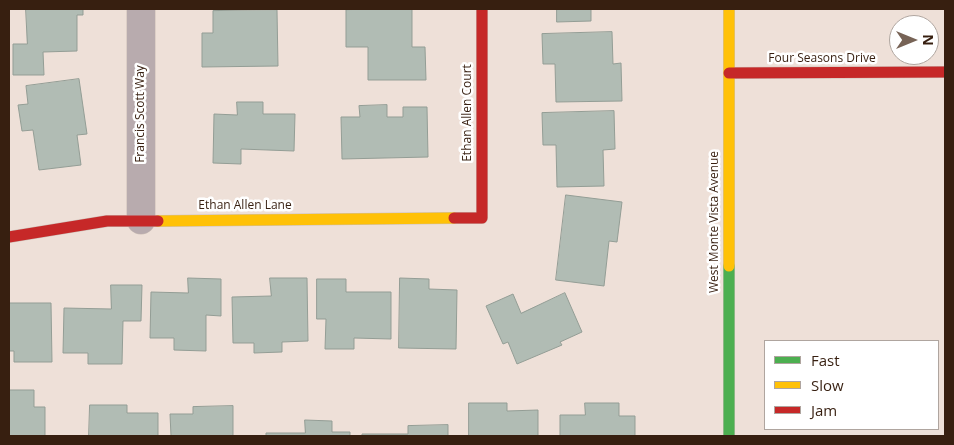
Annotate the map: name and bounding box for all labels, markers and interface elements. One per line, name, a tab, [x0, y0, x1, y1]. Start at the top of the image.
north arrow	[889, 15, 939, 65]
text: N	[919, 34, 938, 46]
street label: Four Seasons Drive	[768, 52, 876, 66]
street label: Ethan Allen Court	[461, 64, 475, 162]
street label: Francis Scott Way	[134, 65, 148, 163]
street label: West Monte Vista Avenue	[708, 151, 722, 293]
street label: Ethan Allen Lane	[198, 199, 292, 213]
legend	[764, 340, 939, 430]
text: Fast	[811, 350, 840, 370]
text: Slow	[811, 375, 844, 395]
text: Jam	[811, 400, 837, 420]

